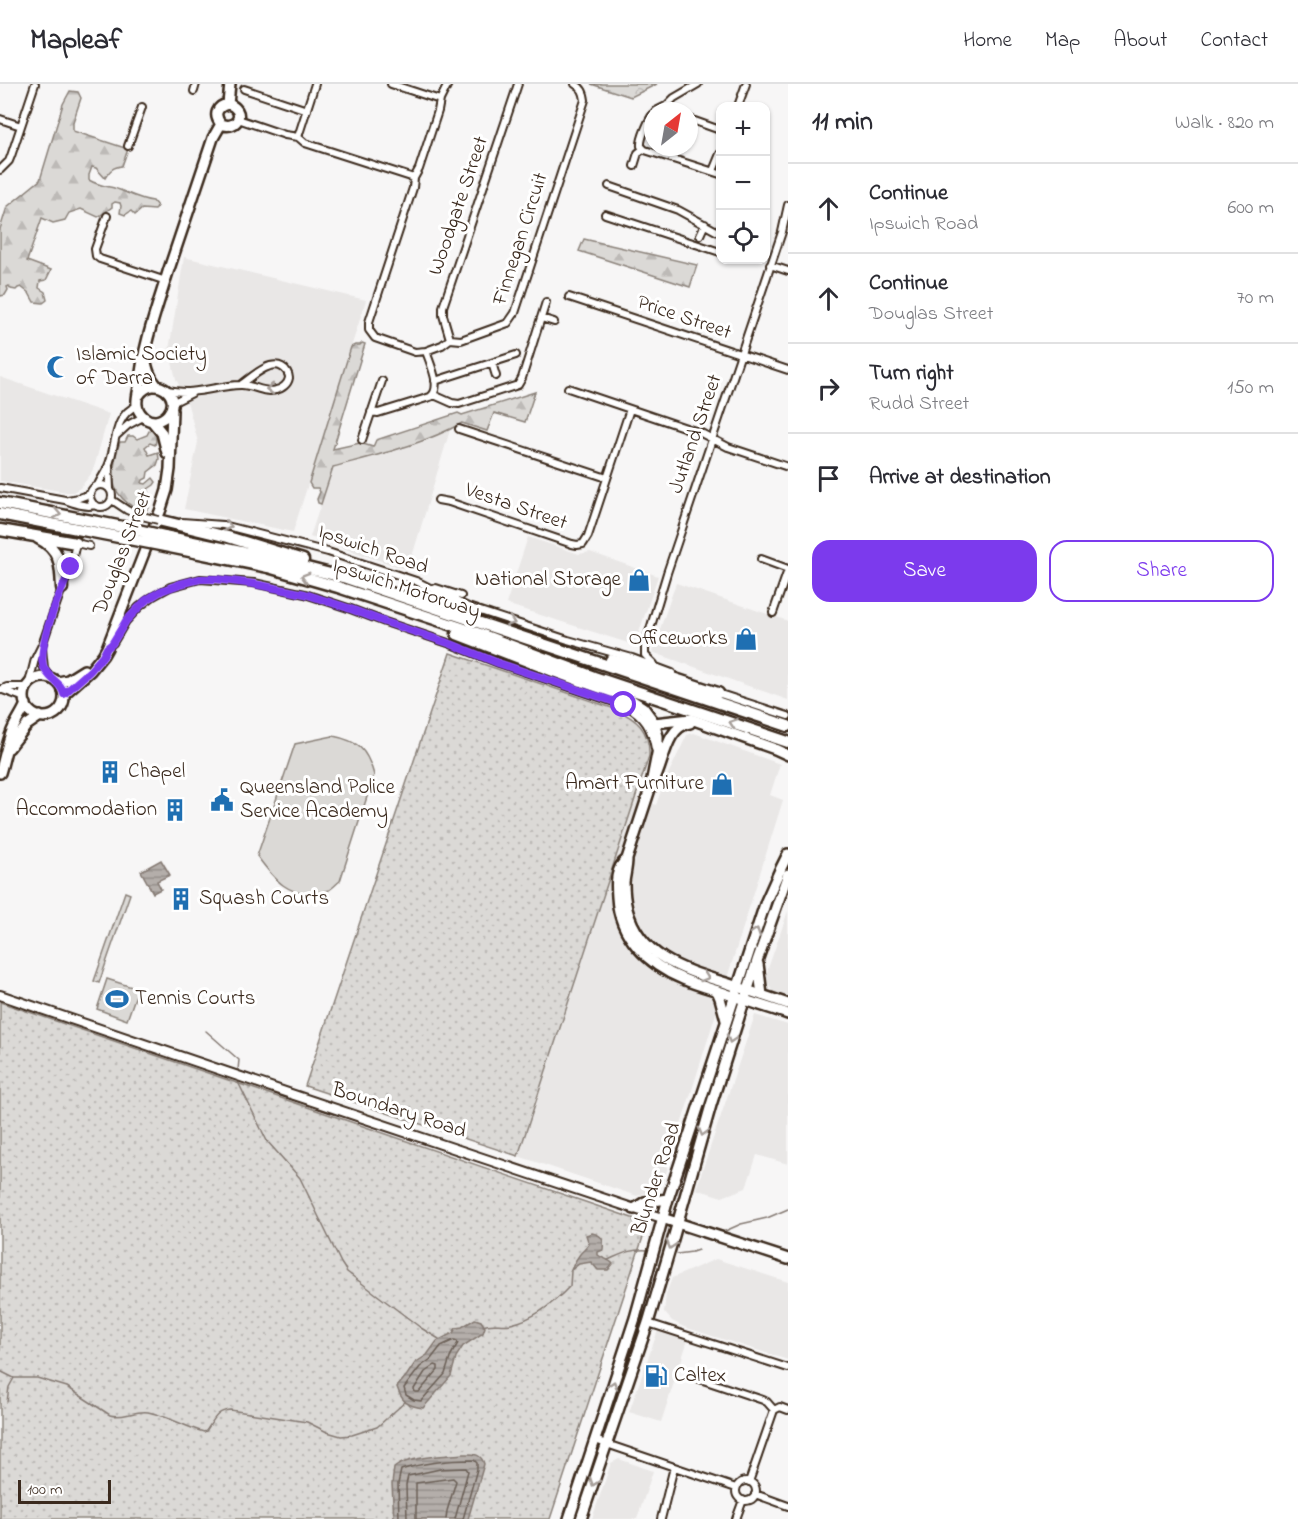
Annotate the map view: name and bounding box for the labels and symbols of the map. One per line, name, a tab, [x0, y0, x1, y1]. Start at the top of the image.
north arrow	[644, 102, 698, 156]
street label: Woodgate Street	[421, 132, 499, 280]
street label: Finnegan Circuit	[485, 169, 558, 311]
street label: Price Street	[633, 288, 735, 348]
place label: Islamic Society of Darra	[76, 340, 207, 394]
mosque icon: Islamic Society of Darra	[45, 354, 71, 380]
street label: Jutland Street	[662, 370, 730, 498]
one-way arrow	[265, 383, 274, 395]
street label: Vesta Street	[460, 475, 571, 539]
street label: Douglas Street	[85, 487, 162, 621]
one-way arrow	[52, 507, 62, 520]
street label: Ipswich Road	[314, 517, 432, 583]
one-way arrow	[222, 519, 232, 532]
street label: Ipswich Motorway	[327, 551, 484, 629]
route end	[57, 553, 83, 579]
place label: National Storage	[475, 565, 622, 597]
shop icon: National Storage	[626, 567, 652, 593]
one-way arrow	[300, 572, 310, 585]
one-way arrow	[505, 614, 516, 627]
place label: Officeworks	[628, 624, 728, 654]
shop icon: Officeworks	[733, 626, 759, 652]
route start	[610, 691, 636, 717]
one-way arrow	[728, 718, 739, 731]
place label: Chapel	[128, 757, 185, 787]
building icon: Chapel	[97, 759, 123, 785]
place label: Amart Furniture	[565, 769, 705, 799]
shop icon: Amart Furniture	[709, 771, 735, 797]
place label: Queensland Police Service Academy	[240, 773, 395, 829]
public building icon: Queensland Police Service Academy	[209, 787, 235, 813]
place label: Accommodation	[16, 795, 157, 825]
building icon: Accommodation	[162, 797, 188, 823]
place label: Squash Courts	[199, 884, 329, 914]
building icon: Squash Courts	[168, 886, 194, 912]
one-way arrow	[748, 927, 761, 938]
one-way arrow	[699, 969, 710, 982]
place label: Tennis Courts	[135, 984, 256, 1014]
sports icon: Tennis Courts	[104, 986, 130, 1012]
one-way arrow	[726, 1033, 739, 1044]
street label: Boundary Road	[326, 1075, 470, 1149]
street label: Blunder Road	[624, 1118, 689, 1240]
one-way arrow	[697, 1127, 710, 1137]
one-way arrow	[666, 1239, 678, 1250]
place label: Caltex	[674, 1361, 726, 1391]
fuel station icon: Caltex	[643, 1363, 669, 1389]
one-way arrow	[606, 1380, 618, 1391]
one-way arrow	[589, 1476, 602, 1487]
scale bar	[18, 1477, 111, 1504]

